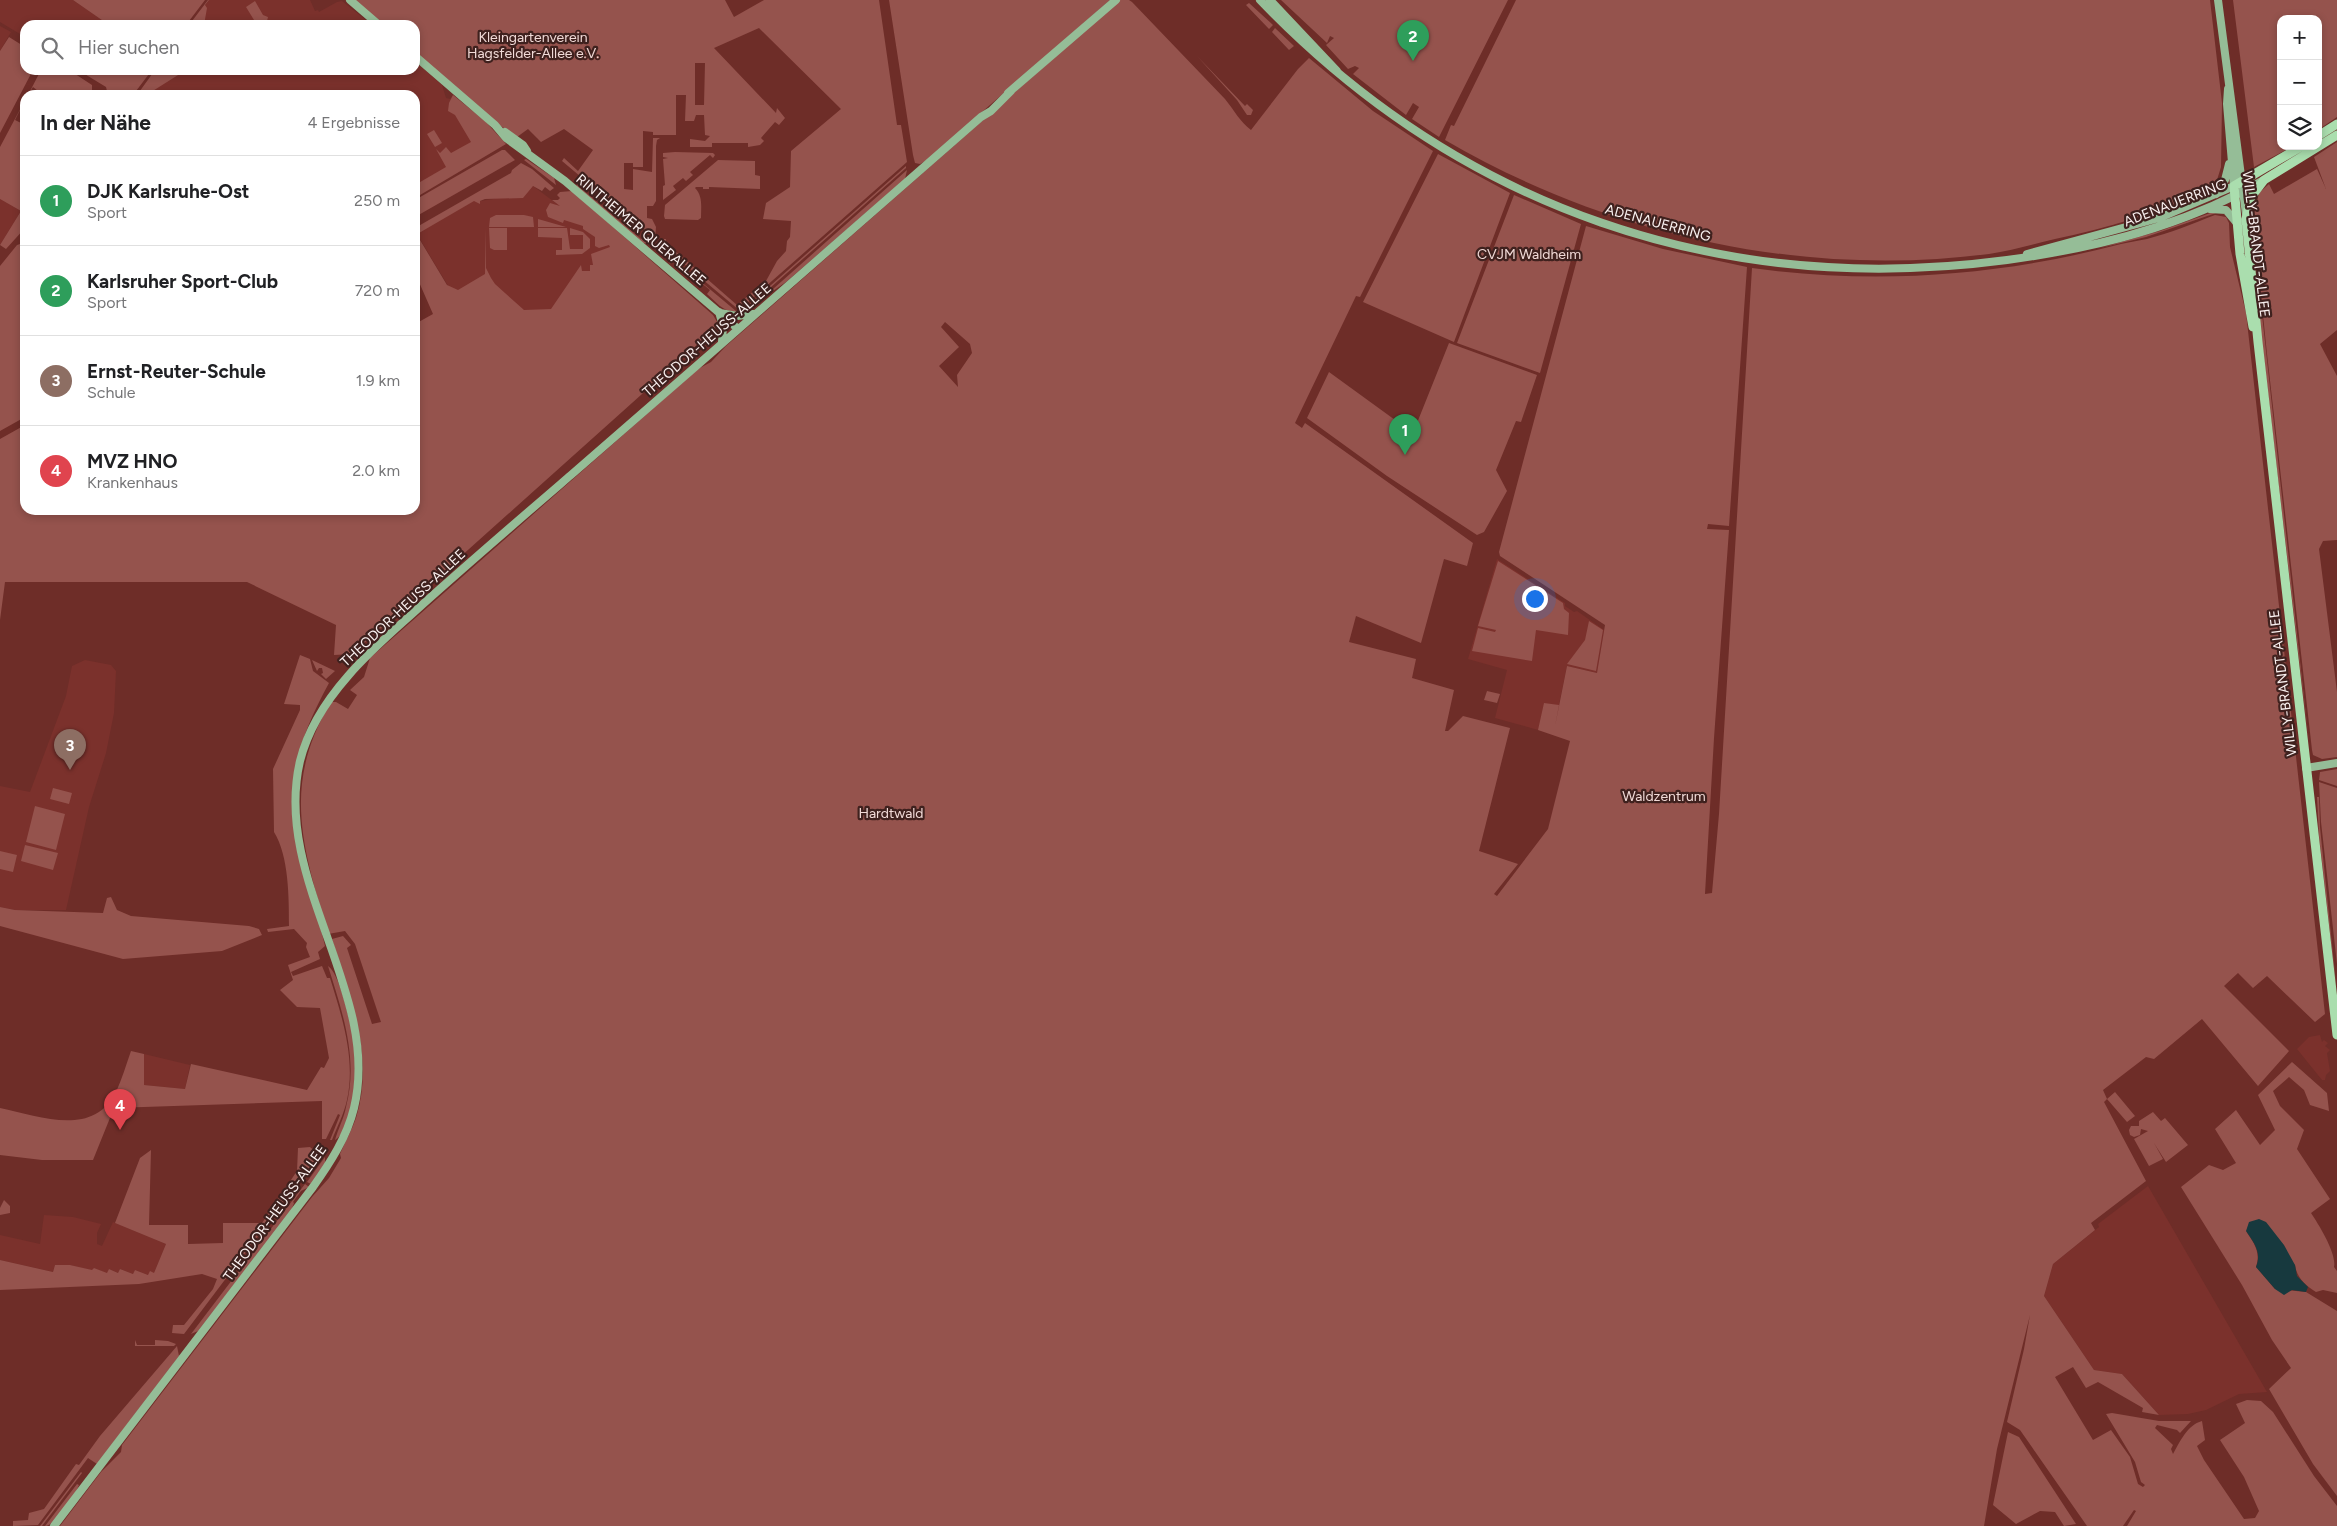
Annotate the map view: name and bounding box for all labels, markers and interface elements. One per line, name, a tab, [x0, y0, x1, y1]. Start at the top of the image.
map controls	[2277, 15, 2322, 150]
button: +	[2277, 15, 2322, 60]
search box	[20, 20, 420, 75]
pin: 2	[1397, 20, 1429, 61]
park label: Kleingartenverein Hagsfelder-Allee e.V.	[467, 29, 599, 62]
icon: search	[38, 34, 66, 62]
text: Hier suchen	[78, 36, 179, 59]
button: −	[2277, 60, 2322, 105]
button: layers	[2277, 105, 2322, 150]
text: In der Nähe	[40, 110, 151, 135]
text: 4 Ergebnisse	[307, 113, 400, 132]
street label: WILLY-BRANDT-ALLEE	[2239, 170, 2273, 318]
street label: RINTHEIMER QUERALLEE	[572, 171, 710, 289]
street label: ADENAUERRING	[2121, 175, 2229, 230]
text: DJK Karlsruhe-Ost	[87, 180, 249, 203]
text: 1	[53, 191, 59, 210]
text: 250 m	[354, 191, 400, 210]
street label: ADENAUERRING	[1603, 201, 1713, 245]
text: Sport	[87, 203, 127, 222]
park label: CVJM Waldheim	[1477, 246, 1581, 263]
text: Karlsruher Sport-Club	[87, 270, 278, 293]
street label: THEODOR-HEUSS-ALLEE	[639, 280, 775, 400]
text: 2	[51, 281, 61, 300]
text: 720 m	[355, 281, 400, 300]
text: Sport	[87, 293, 127, 312]
text: Ernst-Reuter-Schule	[87, 360, 266, 383]
text: 3	[52, 371, 60, 390]
text: 1.9 km	[356, 371, 400, 390]
text: Schule	[87, 383, 136, 402]
pin: 1	[1389, 414, 1421, 455]
text: MVZ HNO	[87, 450, 177, 473]
text: 4	[51, 461, 61, 480]
text: 2.0 km	[352, 461, 400, 480]
text: Krankenhaus	[87, 473, 178, 492]
street label: THEODOR-HEUSS-ALLEE	[337, 546, 469, 670]
your location	[1522, 586, 1548, 612]
street label: WILLY-BRANDT-ALLEE	[2266, 609, 2300, 757]
pin: 3	[54, 729, 86, 770]
park label: Waldzentrum	[1622, 788, 1706, 805]
park label: Hardtwald	[858, 805, 924, 822]
pin: 4	[104, 1089, 136, 1130]
street label: THEODOR-HEUSS-ALLEE	[220, 1141, 330, 1285]

